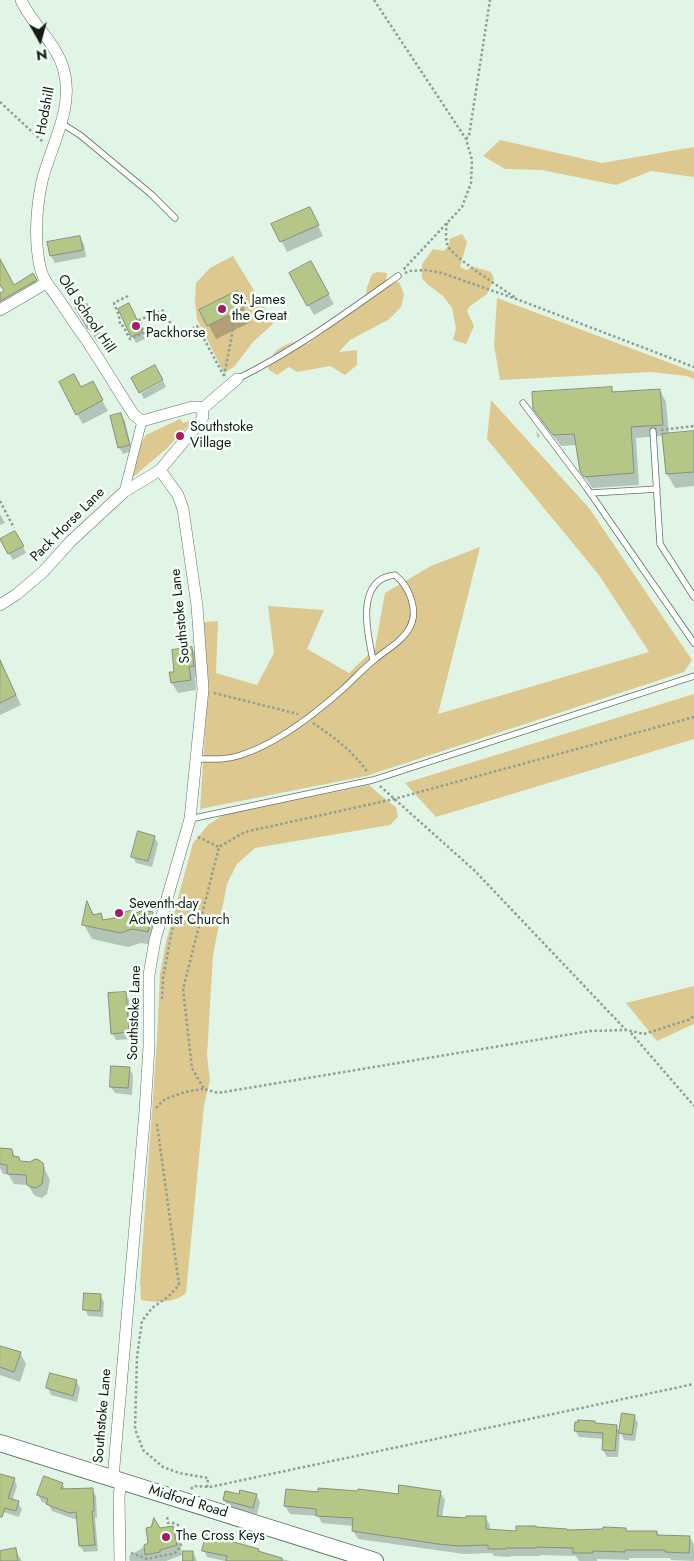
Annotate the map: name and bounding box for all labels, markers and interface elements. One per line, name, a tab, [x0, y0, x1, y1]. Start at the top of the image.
north arrow	[15, 15, 65, 65]
text: N	[35, 44, 49, 65]
street label: Hodshill	[33, 85, 59, 137]
street label: Old School Hill	[54, 272, 118, 356]
place label: St. James the Great	[232, 293, 287, 326]
marker: St. James the Great	[216, 303, 228, 315]
place label: The Packhorse	[146, 310, 205, 342]
marker: The Packhorse	[130, 320, 142, 332]
place label: Southstoke Village	[190, 420, 253, 452]
marker: Southstoke Village	[174, 430, 186, 442]
street label: Pack Horse Lane	[27, 484, 109, 566]
street label: Southstoke Lane	[168, 568, 194, 664]
place label: Seventh-day Adventist Church	[129, 897, 230, 930]
marker: Seventh-day Adventist Church	[113, 907, 125, 919]
street label: Southstoke Lane	[125, 965, 145, 1061]
street label: Southstoke Lane	[90, 1368, 116, 1464]
street label: Midford Road	[146, 1482, 230, 1522]
place label: The Cross Keys	[176, 1529, 265, 1545]
marker: The Cross Keys	[160, 1531, 172, 1543]

